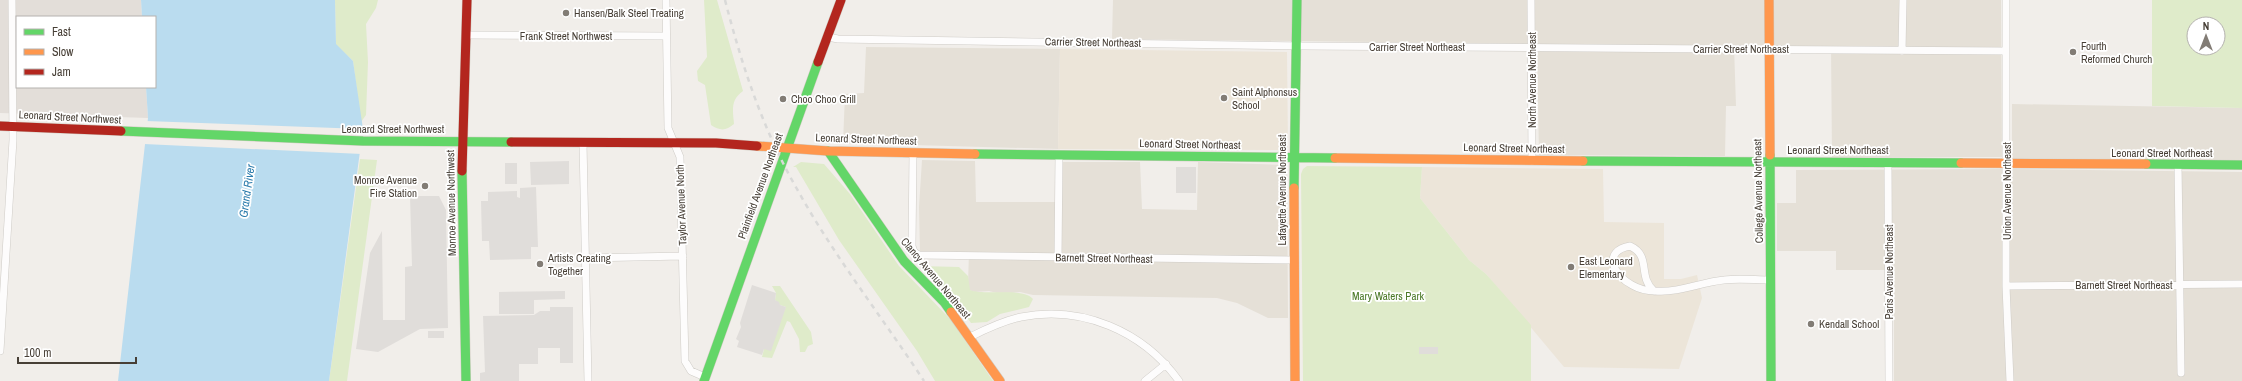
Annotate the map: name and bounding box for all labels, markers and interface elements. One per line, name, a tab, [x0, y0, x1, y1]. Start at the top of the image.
place label: Hansen/Balk Steel Treating	[574, 6, 684, 20]
marker: Hansen/Balk Steel Treating	[561, 8, 571, 18]
legend	[16, 16, 156, 88]
north arrow	[2186, 16, 2226, 56]
text: N	[2203, 19, 2209, 33]
text: Fast	[52, 24, 71, 40]
street label: Frank Street Northwest	[520, 29, 613, 43]
street label: North Avenue Northeast	[1525, 31, 1539, 128]
street label: Carrier Street Northeast	[1045, 34, 1142, 50]
place label: Fourth Reformed Church	[2081, 39, 2152, 66]
street label: Carrier Street Northeast	[1369, 40, 1466, 54]
street label: Carrier Street Northeast	[1693, 42, 1790, 56]
text: Slow	[52, 44, 74, 60]
marker: Fourth Reformed Church	[2068, 47, 2078, 57]
text: Jam	[52, 64, 71, 80]
place label: Saint Alphonsus School	[1232, 85, 1298, 112]
place label: Choo Choo Grill	[791, 92, 856, 106]
marker: Saint Alphonsus School	[1219, 93, 1229, 103]
marker: Choo Choo Grill	[778, 94, 788, 104]
street label: Leonard Street Northwest	[18, 107, 122, 127]
street label: Leonard Street Northwest	[342, 122, 445, 136]
street label: Leonard Street Northeast	[815, 130, 917, 148]
street label: Plainfield Avenue Northeast	[734, 131, 786, 241]
street label: Lafayette Avenue Northeast	[1275, 134, 1289, 246]
street label: Leonard Street Northeast	[1139, 136, 1241, 152]
street label: College Avenue Northeast	[1750, 138, 1766, 243]
street label: Leonard Street Northeast	[1463, 140, 1565, 156]
street label: Union Avenue Northeast	[2000, 141, 2014, 240]
street label: Leonard Street Northeast	[1787, 143, 1889, 157]
street label: Leonard Street Northeast	[2111, 146, 2213, 160]
street label: Monroe Avenue Northwest	[443, 149, 459, 256]
water label: Grand River	[235, 163, 259, 219]
street label: Taylor Avenue North	[673, 164, 689, 246]
place label: Monroe Avenue Fire Station	[354, 173, 417, 200]
marker: Monroe Avenue Fire Station	[420, 181, 430, 191]
street label: Paris Avenue Northeast	[1882, 224, 1896, 320]
street label: Clancy Avenue Northeast	[898, 235, 974, 322]
street label: Barnett Street Northeast	[1055, 250, 1153, 266]
place label: Artists Creating Together	[547, 251, 611, 278]
place label: East Leonard Elementary	[1579, 254, 1633, 281]
marker: Artists Creating Together	[535, 259, 545, 269]
marker: East Leonard Elementary	[1566, 262, 1576, 272]
street label: Barnett Street Northeast	[2075, 278, 2173, 292]
park label: Mary Waters Park	[1352, 289, 1424, 303]
place label: Kendall School	[1819, 317, 1879, 331]
marker: Kendall School	[1806, 319, 1816, 329]
scale bar	[18, 339, 136, 365]
text: 100 m	[24, 345, 51, 361]

